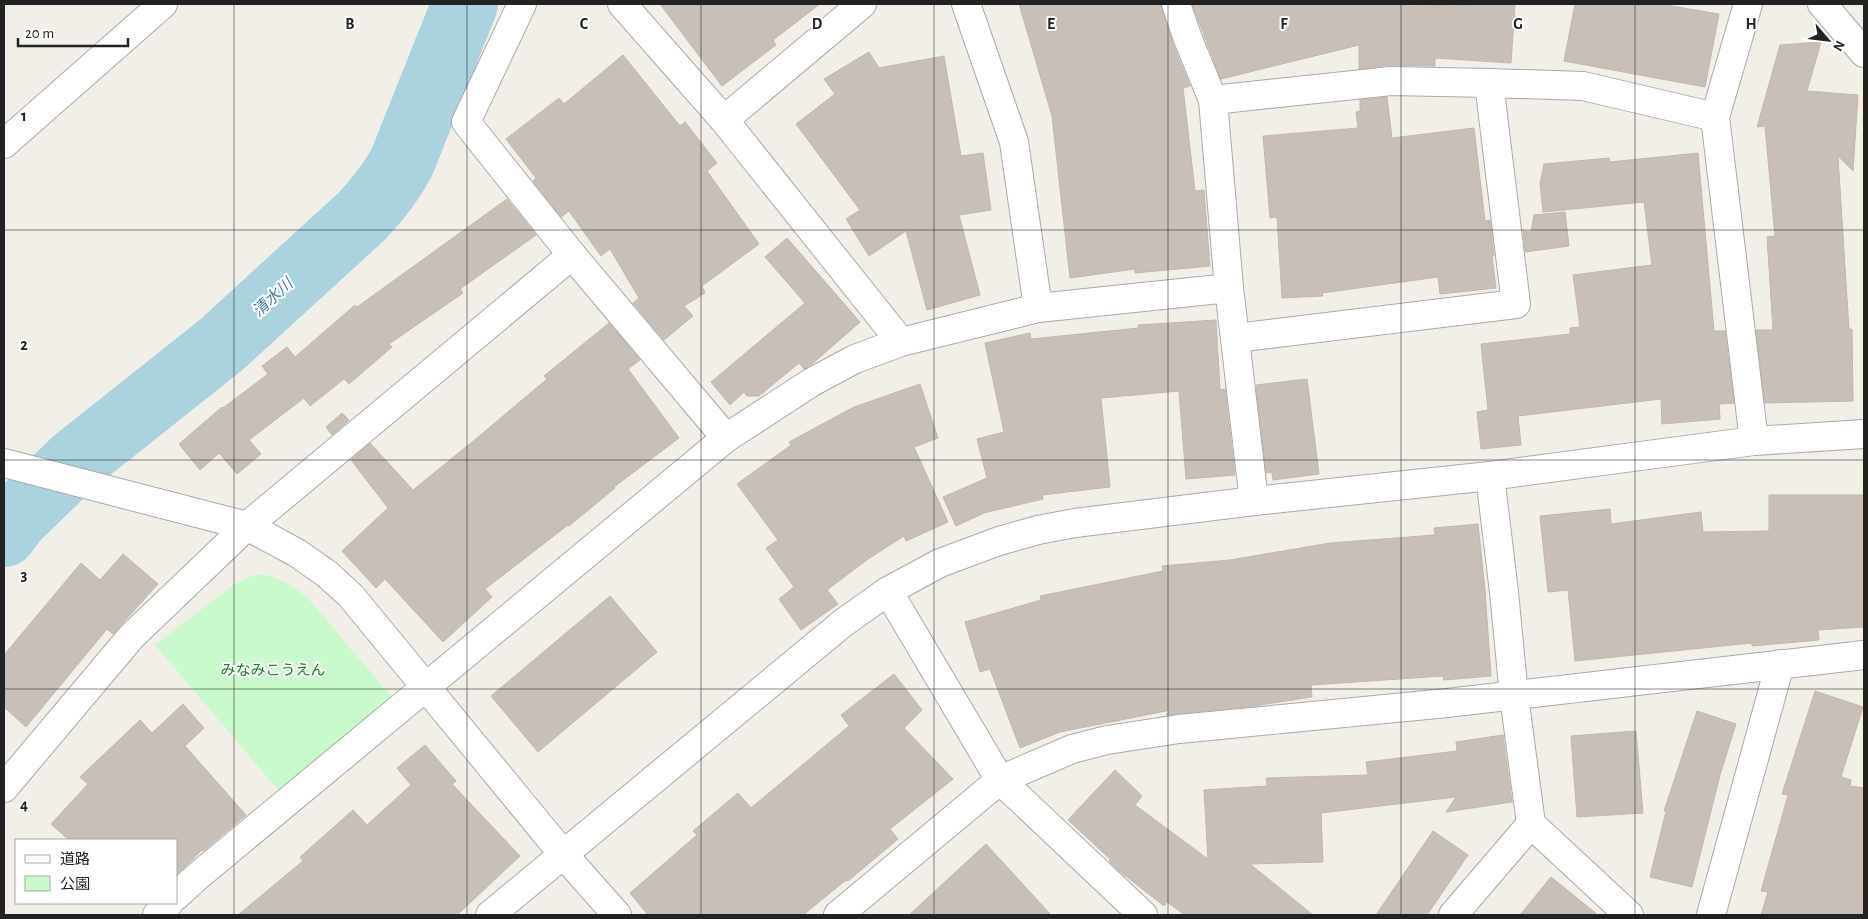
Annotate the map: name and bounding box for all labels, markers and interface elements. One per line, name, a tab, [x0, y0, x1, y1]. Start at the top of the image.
scale bar	[18, 15, 128, 47]
north arrow	[1803, 15, 1853, 65]
text: B	[345, 16, 355, 32]
text: C	[580, 16, 589, 32]
text: D	[812, 16, 823, 32]
text: E	[1047, 16, 1055, 32]
text: F	[1280, 16, 1288, 32]
text: G	[1513, 16, 1523, 32]
text: H	[1745, 16, 1757, 32]
text: 20 m	[25, 26, 54, 41]
text: N	[1830, 38, 1847, 53]
text: 1	[21, 108, 27, 124]
water label: 清水川	[249, 273, 297, 320]
text: 2	[20, 337, 28, 353]
text: 3	[21, 567, 28, 583]
park label: みなみこうえん	[220, 663, 326, 678]
text: 4	[20, 797, 28, 813]
legend	[15, 839, 178, 904]
text: 道路	[60, 851, 90, 867]
text: 公園	[60, 876, 90, 892]

